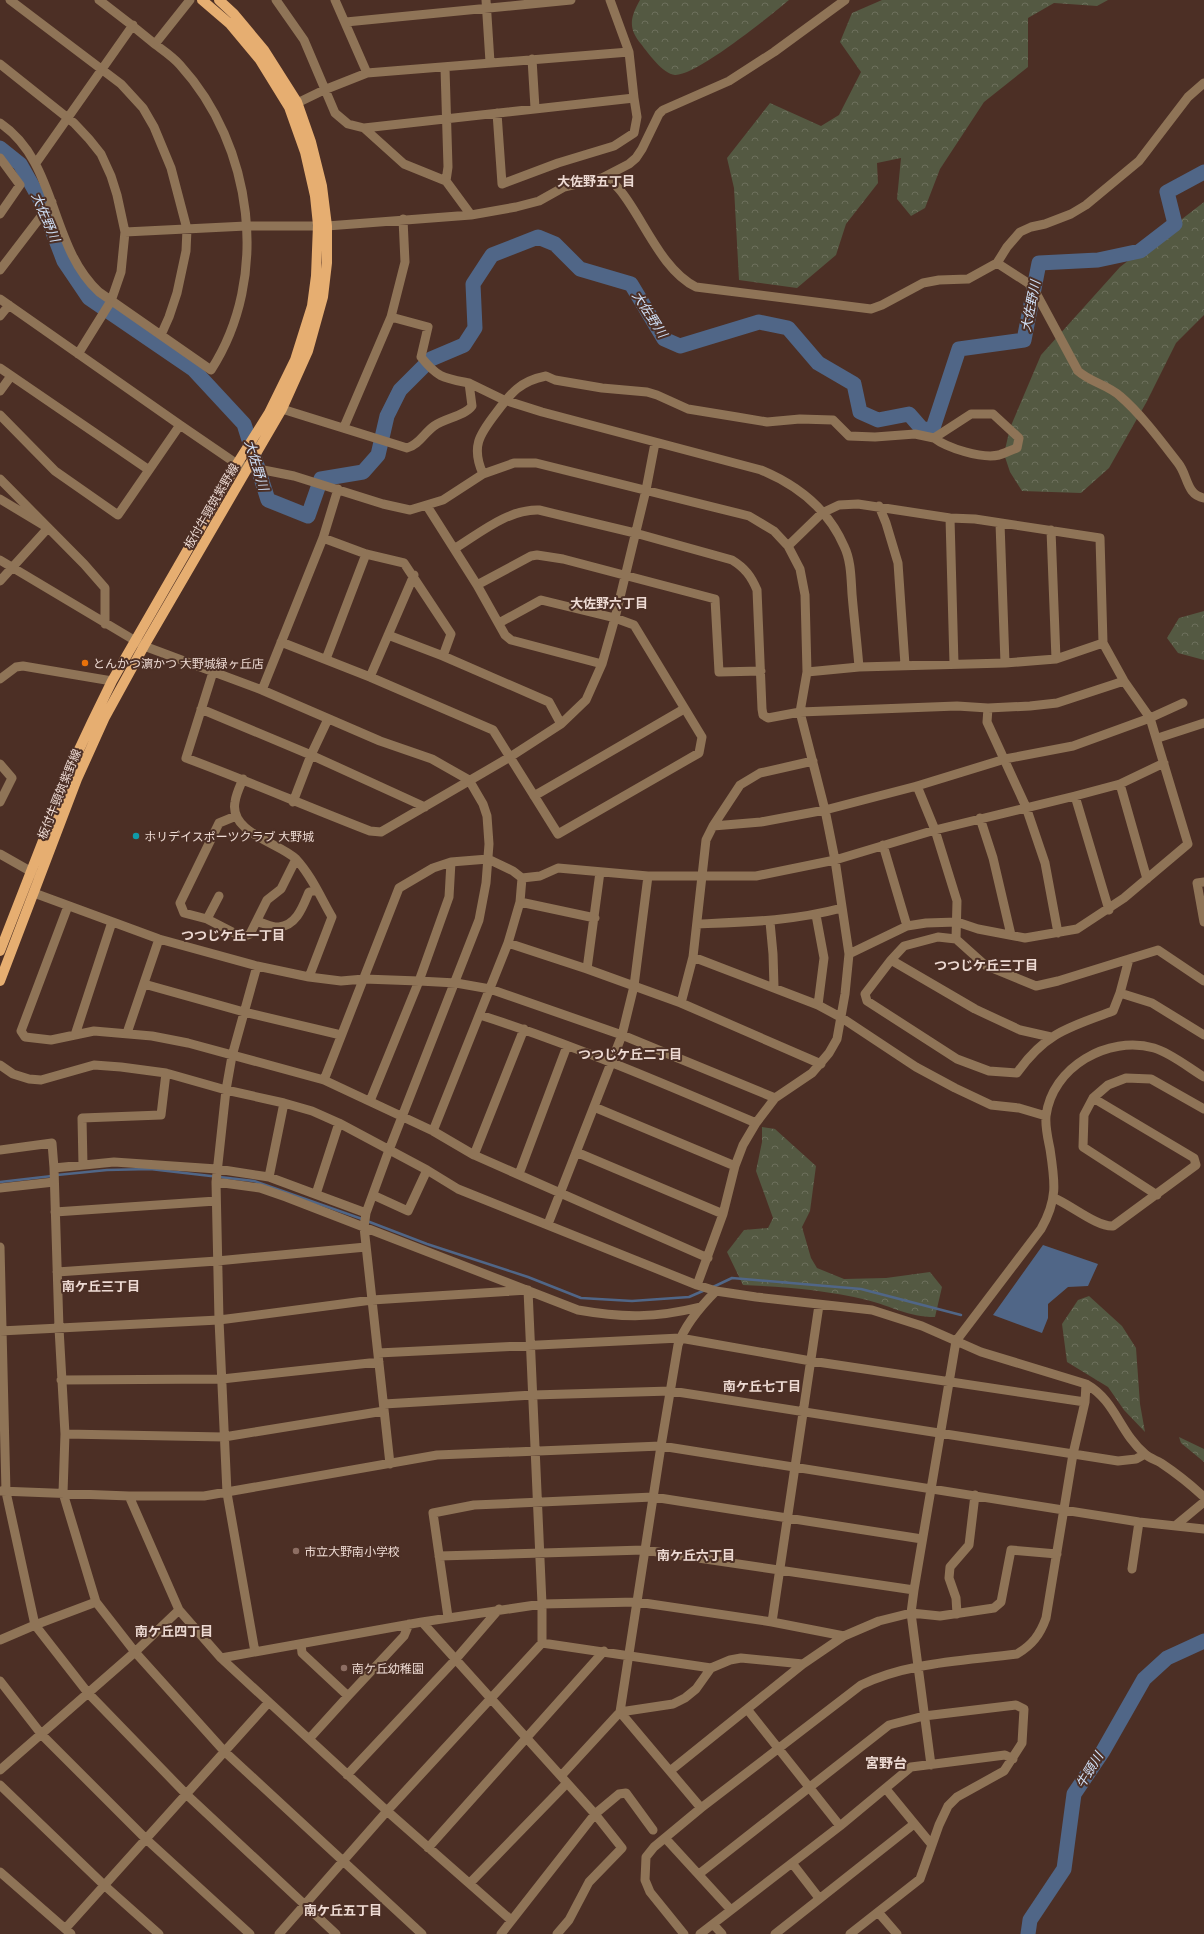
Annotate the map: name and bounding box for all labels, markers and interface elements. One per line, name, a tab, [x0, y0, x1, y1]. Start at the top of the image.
district label: 大佐野五丁目	[557, 171, 635, 191]
water label: 大佐野川	[27, 189, 66, 247]
water label: 大佐野川	[1015, 277, 1045, 333]
water label: 大佐野川	[627, 287, 674, 343]
water label: 大佐野川	[240, 437, 275, 495]
street label: 板付牛頸筑紫野線	[179, 460, 243, 552]
district label: 大佐野六丁目	[570, 593, 648, 613]
place label: とんかつ濵かつ 大野城緑ヶ丘店	[93, 654, 264, 673]
marker: とんかつ濵かつ 大野城緑ヶ丘店	[80, 658, 90, 668]
street label: 板付牛頸筑紫野線	[32, 746, 86, 842]
place label: ホリデイスポーツクラブ 大野城	[144, 827, 314, 846]
marker: ホリデイスポーツクラブ 大野城	[131, 831, 141, 841]
district label: つつじケ丘一丁目	[181, 925, 285, 945]
district label: つつじケ丘三丁目	[934, 955, 1038, 975]
district label: つつじケ丘二丁目	[578, 1044, 682, 1064]
district label: 南ケ丘三丁目	[62, 1276, 140, 1296]
district label: 南ケ丘七丁目	[723, 1376, 801, 1396]
place label: 市立大野南小学校	[304, 1542, 400, 1561]
district label: 南ケ丘六丁目	[657, 1545, 735, 1565]
marker: 市立大野南小学校	[291, 1546, 301, 1556]
district label: 南ケ丘四丁目	[135, 1621, 213, 1641]
place label: 南ケ丘幼稚園	[352, 1659, 424, 1678]
marker: 南ケ丘幼稚園	[339, 1663, 349, 1673]
water label: 牛頸川	[1070, 1746, 1109, 1792]
district label: 宮野台	[865, 1752, 907, 1773]
district label: 南ケ丘五丁目	[304, 1900, 382, 1920]

